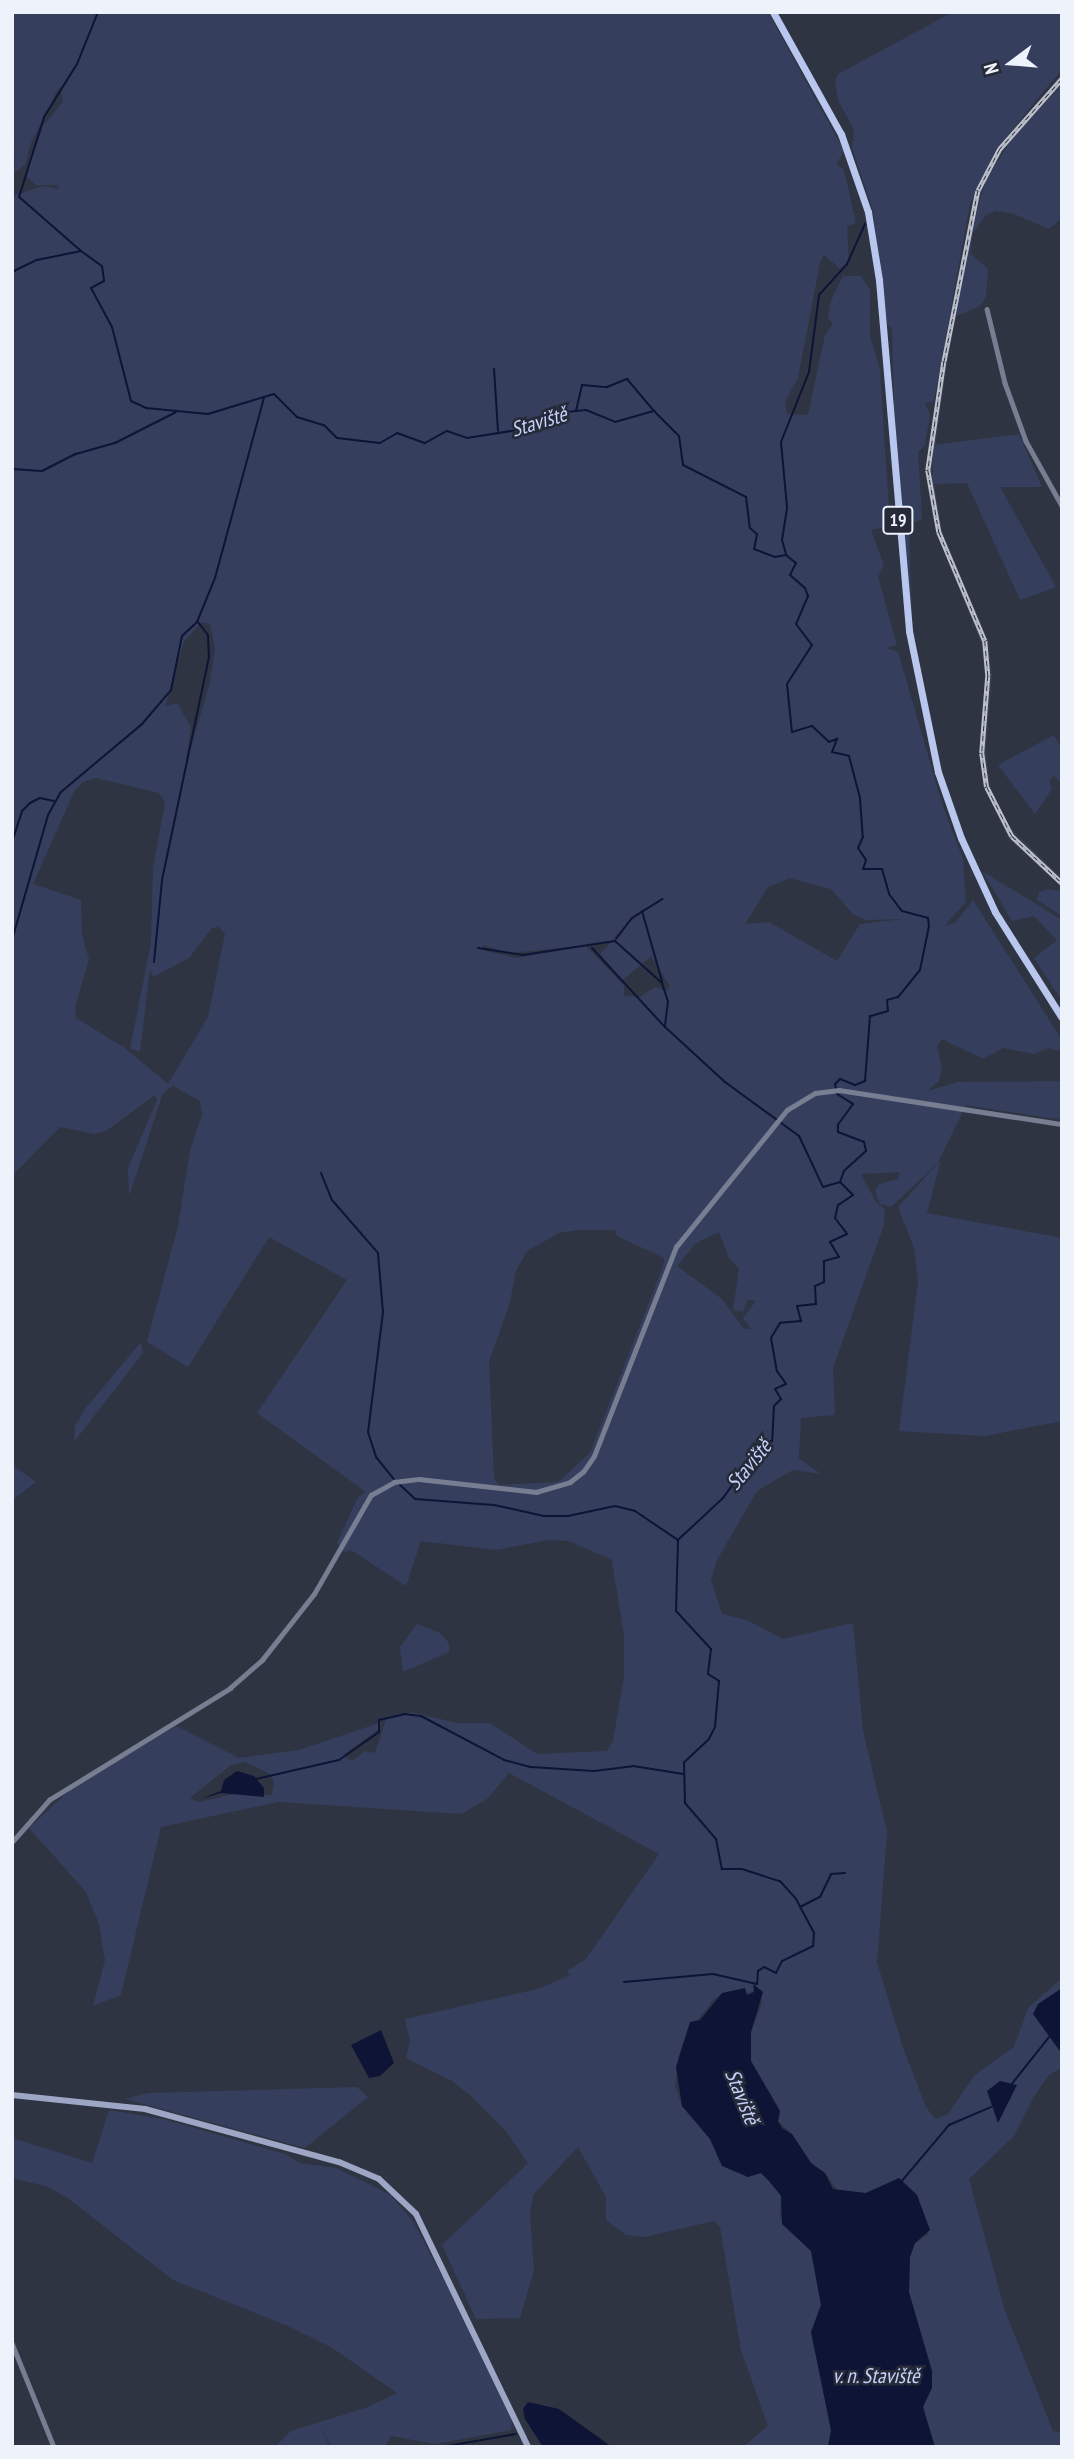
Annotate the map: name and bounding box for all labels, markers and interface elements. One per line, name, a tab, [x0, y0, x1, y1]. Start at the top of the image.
north arrow	[976, 28, 1046, 98]
text: N	[978, 61, 1004, 77]
water label: Staviště	[508, 402, 570, 442]
road number: 19	[882, 506, 914, 534]
water label: Staviště	[721, 1435, 777, 1495]
water label: Staviště	[720, 2066, 764, 2128]
water label: v. n. Staviště	[831, 2363, 921, 2389]

